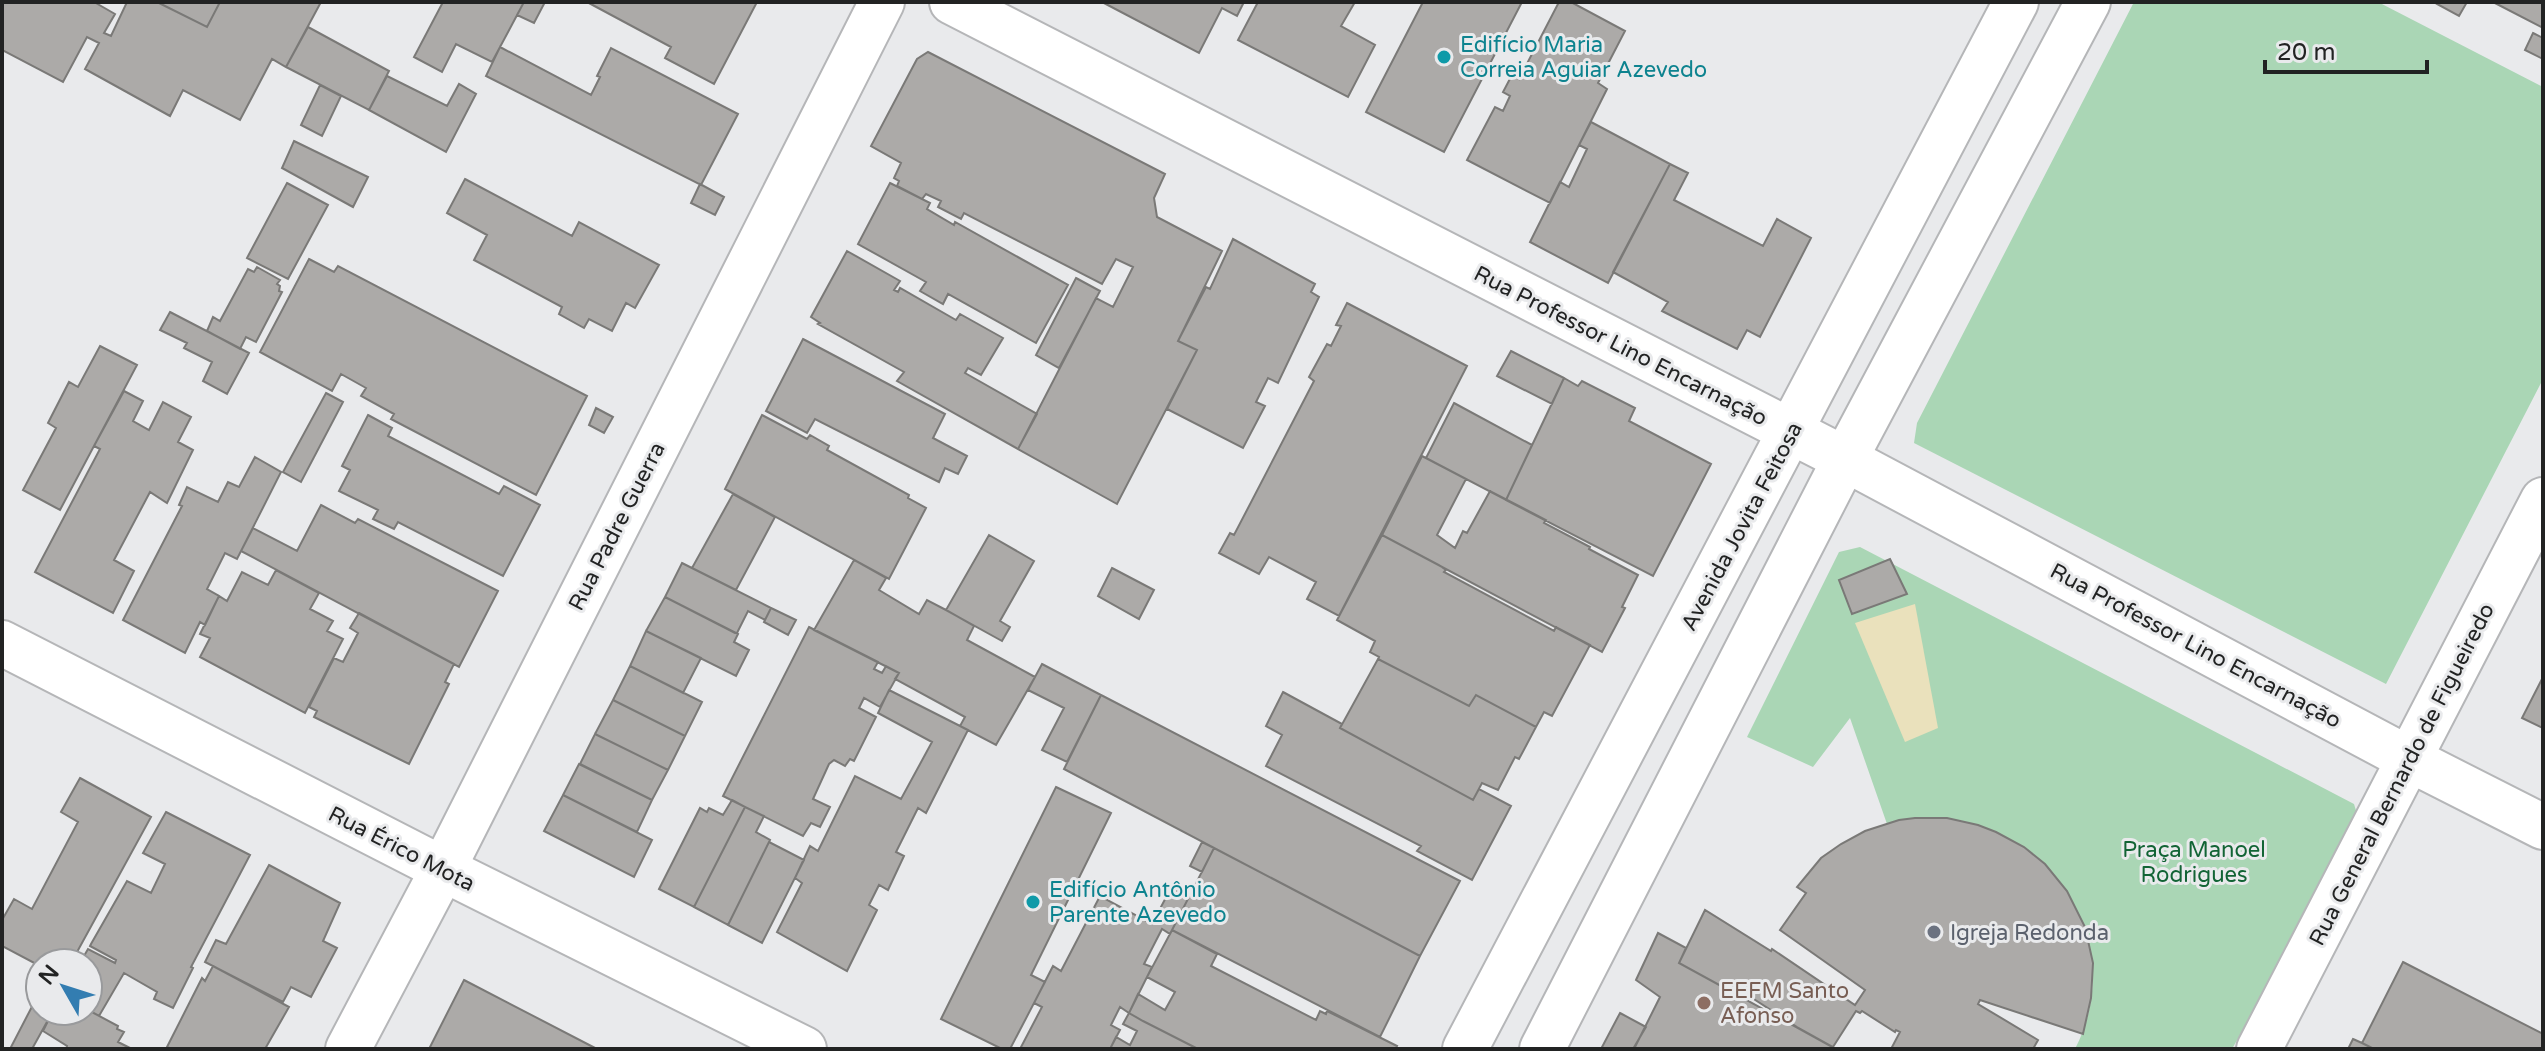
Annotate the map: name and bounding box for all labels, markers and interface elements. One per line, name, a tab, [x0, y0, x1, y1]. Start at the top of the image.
scale bar	[2265, 24, 2427, 74]
place label: Edifício Maria Correia Aguiar Azevedo	[1460, 32, 1707, 83]
text: 20 m	[2277, 38, 2335, 67]
marker: Edifício Maria Correia Aguiar Azevedo	[1435, 48, 1453, 66]
street label: Rua Professor Lino Encarnação	[1470, 260, 1772, 431]
street label: Avenida Jovita Feitosa	[1676, 418, 1808, 635]
street label: Rua Padre Guerra	[563, 438, 671, 615]
street label: Rua Professor Lino Encarnação	[2046, 558, 2345, 734]
street label: Rua General Bernardo de Figueiredo	[2304, 599, 2500, 950]
street label: Rua Érico Mota	[324, 800, 479, 897]
park label: Praça Manoel Rodrigues	[2122, 837, 2266, 888]
place label: Edifício Antônio Parente Azevedo	[1049, 877, 1227, 928]
marker: Edifício Antônio Parente Azevedo	[1024, 893, 1042, 911]
place label: Igreja Redonda	[1950, 920, 2109, 946]
marker: Igreja Redonda	[1925, 923, 1943, 941]
north arrow	[24, 947, 104, 1027]
text: N	[34, 960, 65, 990]
place label: EEFM Santo Afonso	[1720, 978, 1849, 1029]
marker: EEFM Santo Afonso	[1695, 994, 1713, 1012]

